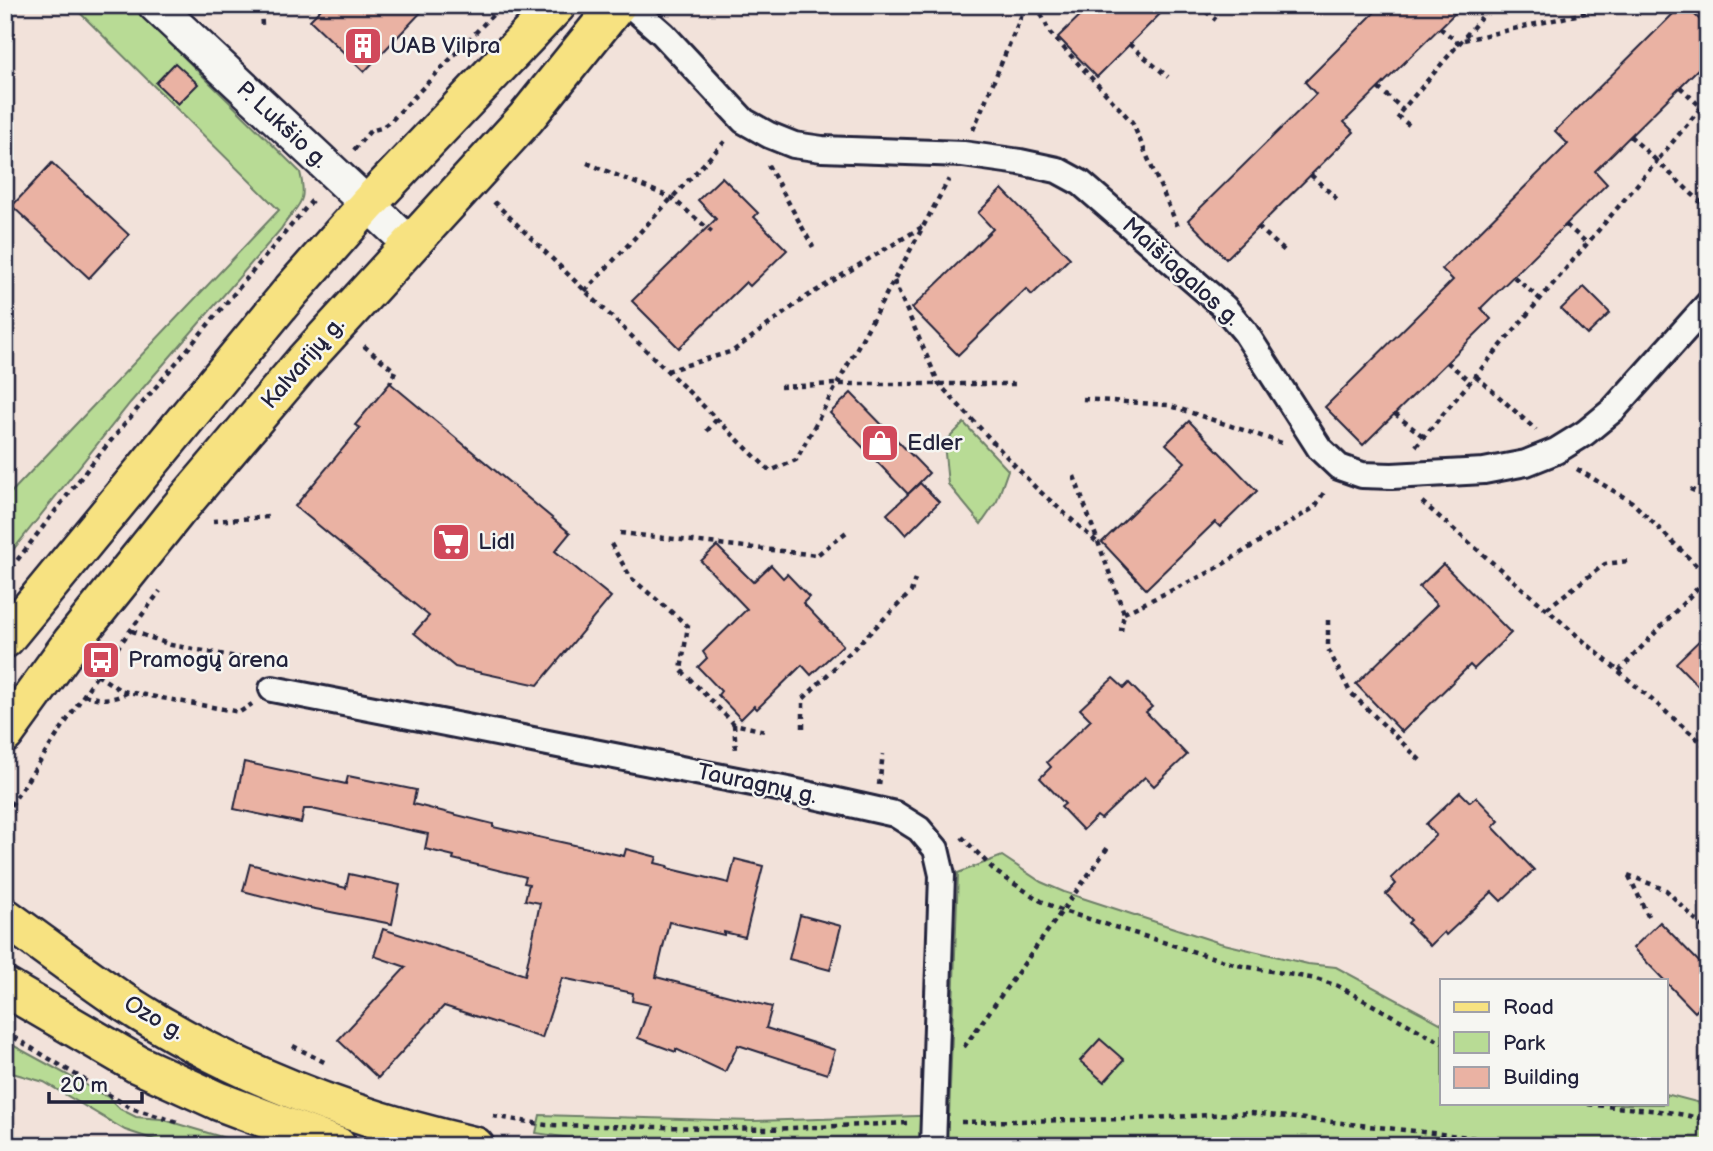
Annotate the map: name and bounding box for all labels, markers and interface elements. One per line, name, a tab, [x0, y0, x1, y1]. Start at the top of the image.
building icon: UAB Vilpra	[342, 25, 384, 67]
place label: UAB Vilpra	[390, 32, 501, 60]
street label: P. Lukšio g.	[230, 76, 334, 174]
street label: Maišiagalos g.	[1116, 212, 1246, 332]
street label: Kalvarijų g.	[255, 311, 351, 415]
shop icon: Edler	[859, 422, 901, 464]
place label: Edler	[907, 429, 963, 457]
supermarket icon: Lidl	[430, 521, 472, 563]
place label: Lidl	[478, 528, 515, 556]
bus stop icon: Pramogų arena	[80, 639, 122, 681]
place label: Pramogų arena	[128, 646, 289, 674]
street label: Tauragnų g.	[695, 758, 819, 810]
legend	[1440, 979, 1668, 1106]
street label: Ozo g.	[119, 990, 189, 1046]
text: Road	[1503, 995, 1554, 1020]
text: Park	[1503, 1031, 1546, 1056]
scale bar	[49, 1060, 142, 1104]
text: Building	[1503, 1065, 1579, 1090]
text: 20 m	[60, 1073, 108, 1098]

